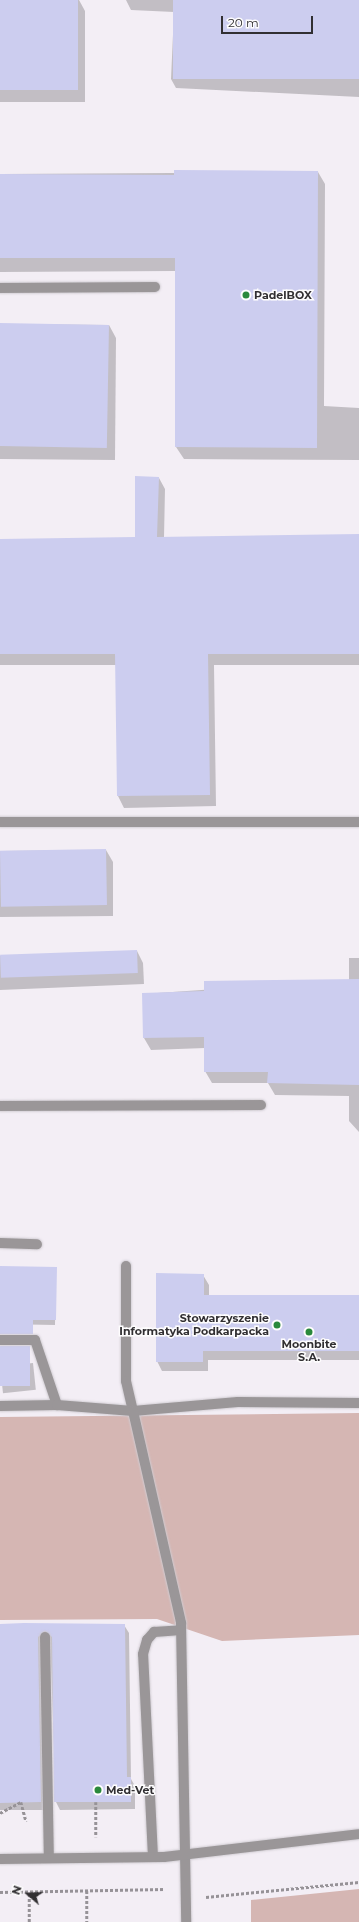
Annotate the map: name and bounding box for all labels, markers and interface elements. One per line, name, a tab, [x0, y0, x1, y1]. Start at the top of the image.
scale bar	[223, 8, 315, 34]
text: 20 m	[228, 15, 259, 30]
place label: PadelBOX	[254, 288, 312, 302]
marker: PadelBOX	[241, 290, 251, 300]
place label: Stowarzyszenie Informatyka Podkarpacka	[119, 1312, 269, 1338]
marker: Stowarzyszenie Informatyka Podkarpacka	[272, 1320, 282, 1330]
marker: Moonbite S.A.	[304, 1327, 314, 1337]
place label: Moonbite S.A.	[282, 1338, 336, 1364]
place label: Med-Vet	[106, 1783, 154, 1797]
marker: Med-Vet	[93, 1785, 103, 1795]
north arrow	[8, 1874, 48, 1914]
text: N	[9, 1884, 25, 1897]

